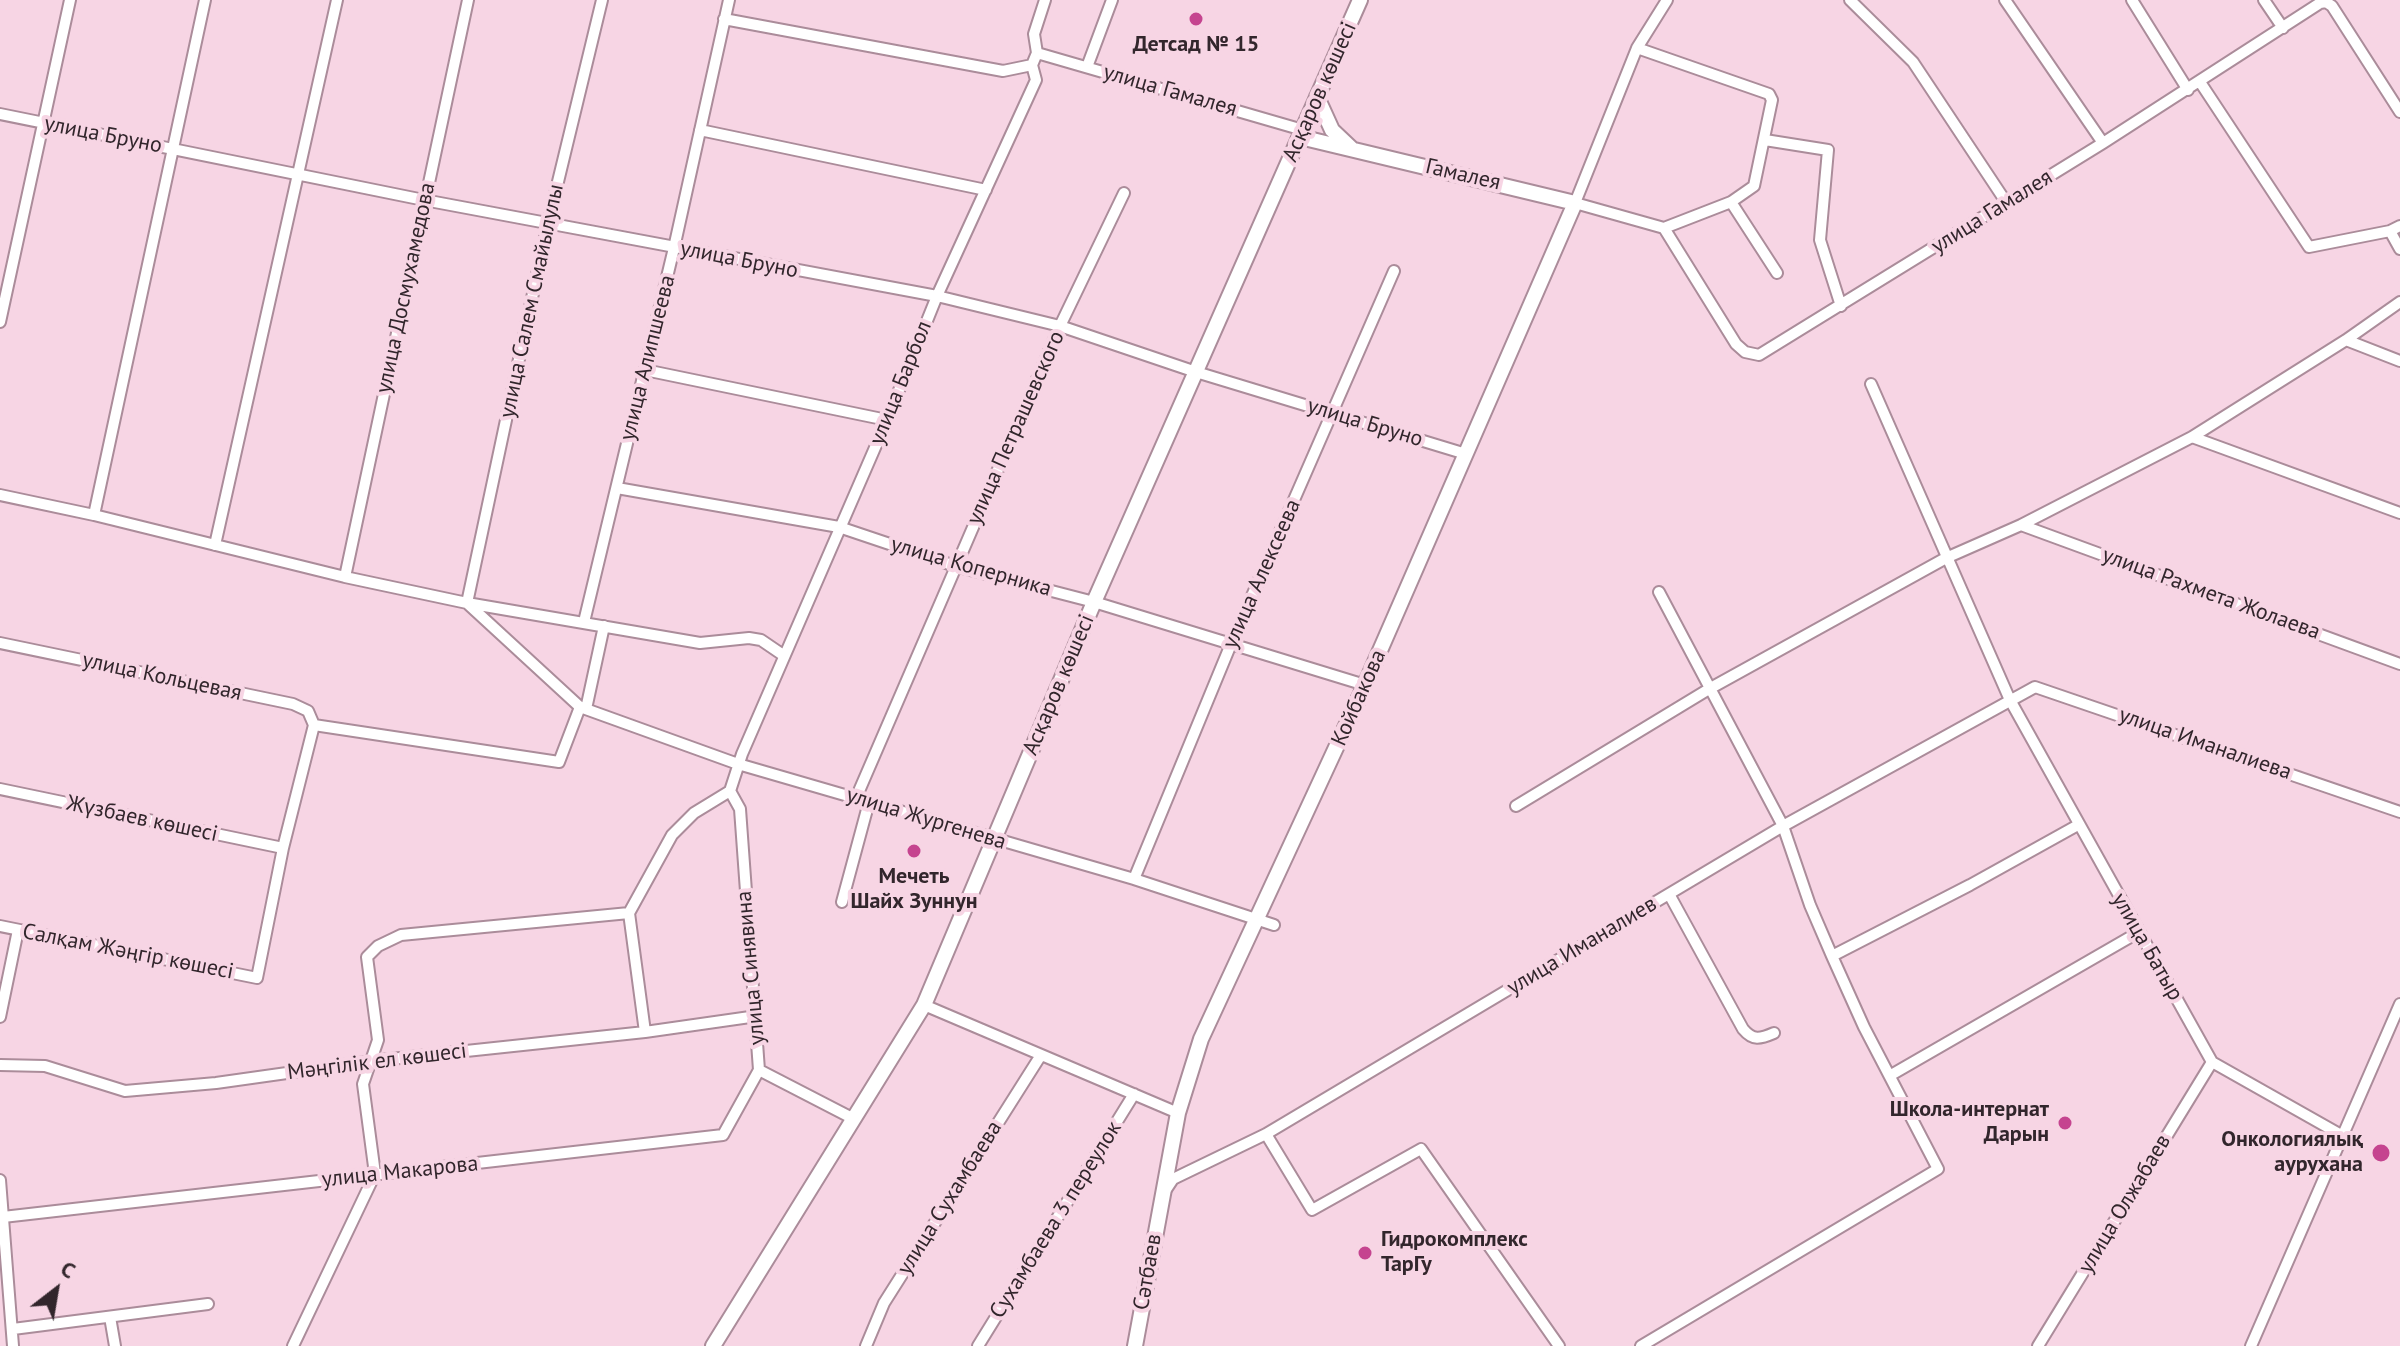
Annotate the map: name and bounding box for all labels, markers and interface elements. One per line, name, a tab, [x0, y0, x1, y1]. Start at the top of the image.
marker: Детсад № 15	[1187, 10, 1205, 28]
street label: Асқаров көшесі	[1277, 18, 1363, 166]
place label: Детсад № 15	[1133, 32, 1259, 58]
street label: улица Гамалея	[1100, 59, 1240, 123]
street label: улица Бруно	[42, 111, 164, 159]
street label: Гамалея	[1423, 154, 1503, 196]
street label: улица Гамалея	[1927, 164, 2057, 260]
street label: улица Досмухамедова	[371, 180, 441, 396]
street label: улица Салем Смайылулы	[494, 182, 570, 420]
street label: улица Бруно	[678, 236, 800, 284]
street label: улица Алипшеева	[615, 273, 681, 443]
street label: улица Барбол	[864, 317, 938, 449]
street label: улица Петрашевского	[961, 327, 1071, 529]
street label: улица Бруно	[1304, 393, 1426, 453]
street label: улица Алексеева	[1217, 495, 1307, 653]
street label: улица Коперника	[888, 531, 1054, 603]
street label: улица Рахмета Жолаева	[2098, 542, 2324, 646]
street label: Асқаров көшесі	[1018, 611, 1100, 759]
street label: Койбакова	[1326, 646, 1392, 750]
street label: улица Кольцевая	[80, 647, 244, 707]
street label: улица Иманалиева	[2115, 702, 2295, 786]
street label: улица Жургенева	[843, 782, 1009, 856]
street label: Жүзбаев көшесі	[64, 790, 220, 848]
marker: Мечеть Шайх Зуннун	[905, 842, 923, 860]
place label: Мечеть Шайх Зуннун	[850, 864, 978, 916]
street label: улица Батыр	[2106, 888, 2188, 1006]
street label: улица Синявина	[731, 890, 771, 1046]
street label: улица Иманалиев	[1502, 891, 1662, 1001]
street label: Салқам Жәңгір көшесі	[20, 919, 236, 985]
street label: Мәңгілік ел көшесі	[286, 1038, 468, 1086]
place label: Школа-интернат Дарын	[1890, 1097, 2049, 1148]
marker: Школа-интернат Дарын	[2056, 1114, 2074, 1132]
street label: улица Сухамбаева	[892, 1116, 1008, 1280]
street label: Сухамбаева 3 переулок	[985, 1117, 1127, 1323]
place label: Онкологиялық аурухана	[2221, 1127, 2363, 1178]
street label: улица Олжабаев	[2073, 1130, 2177, 1278]
marker: Онкологиялық аурухана	[2370, 1142, 2392, 1164]
street label: улица Макарова	[320, 1151, 480, 1193]
place label: Гидрокомплекс ТарГу	[1381, 1227, 1528, 1278]
street label: Сәтбаев	[1128, 1232, 1168, 1312]
marker: Гидрокомплекс ТарГу	[1356, 1244, 1374, 1262]
north arrow	[16, 1250, 96, 1330]
text: С	[56, 1254, 81, 1285]

